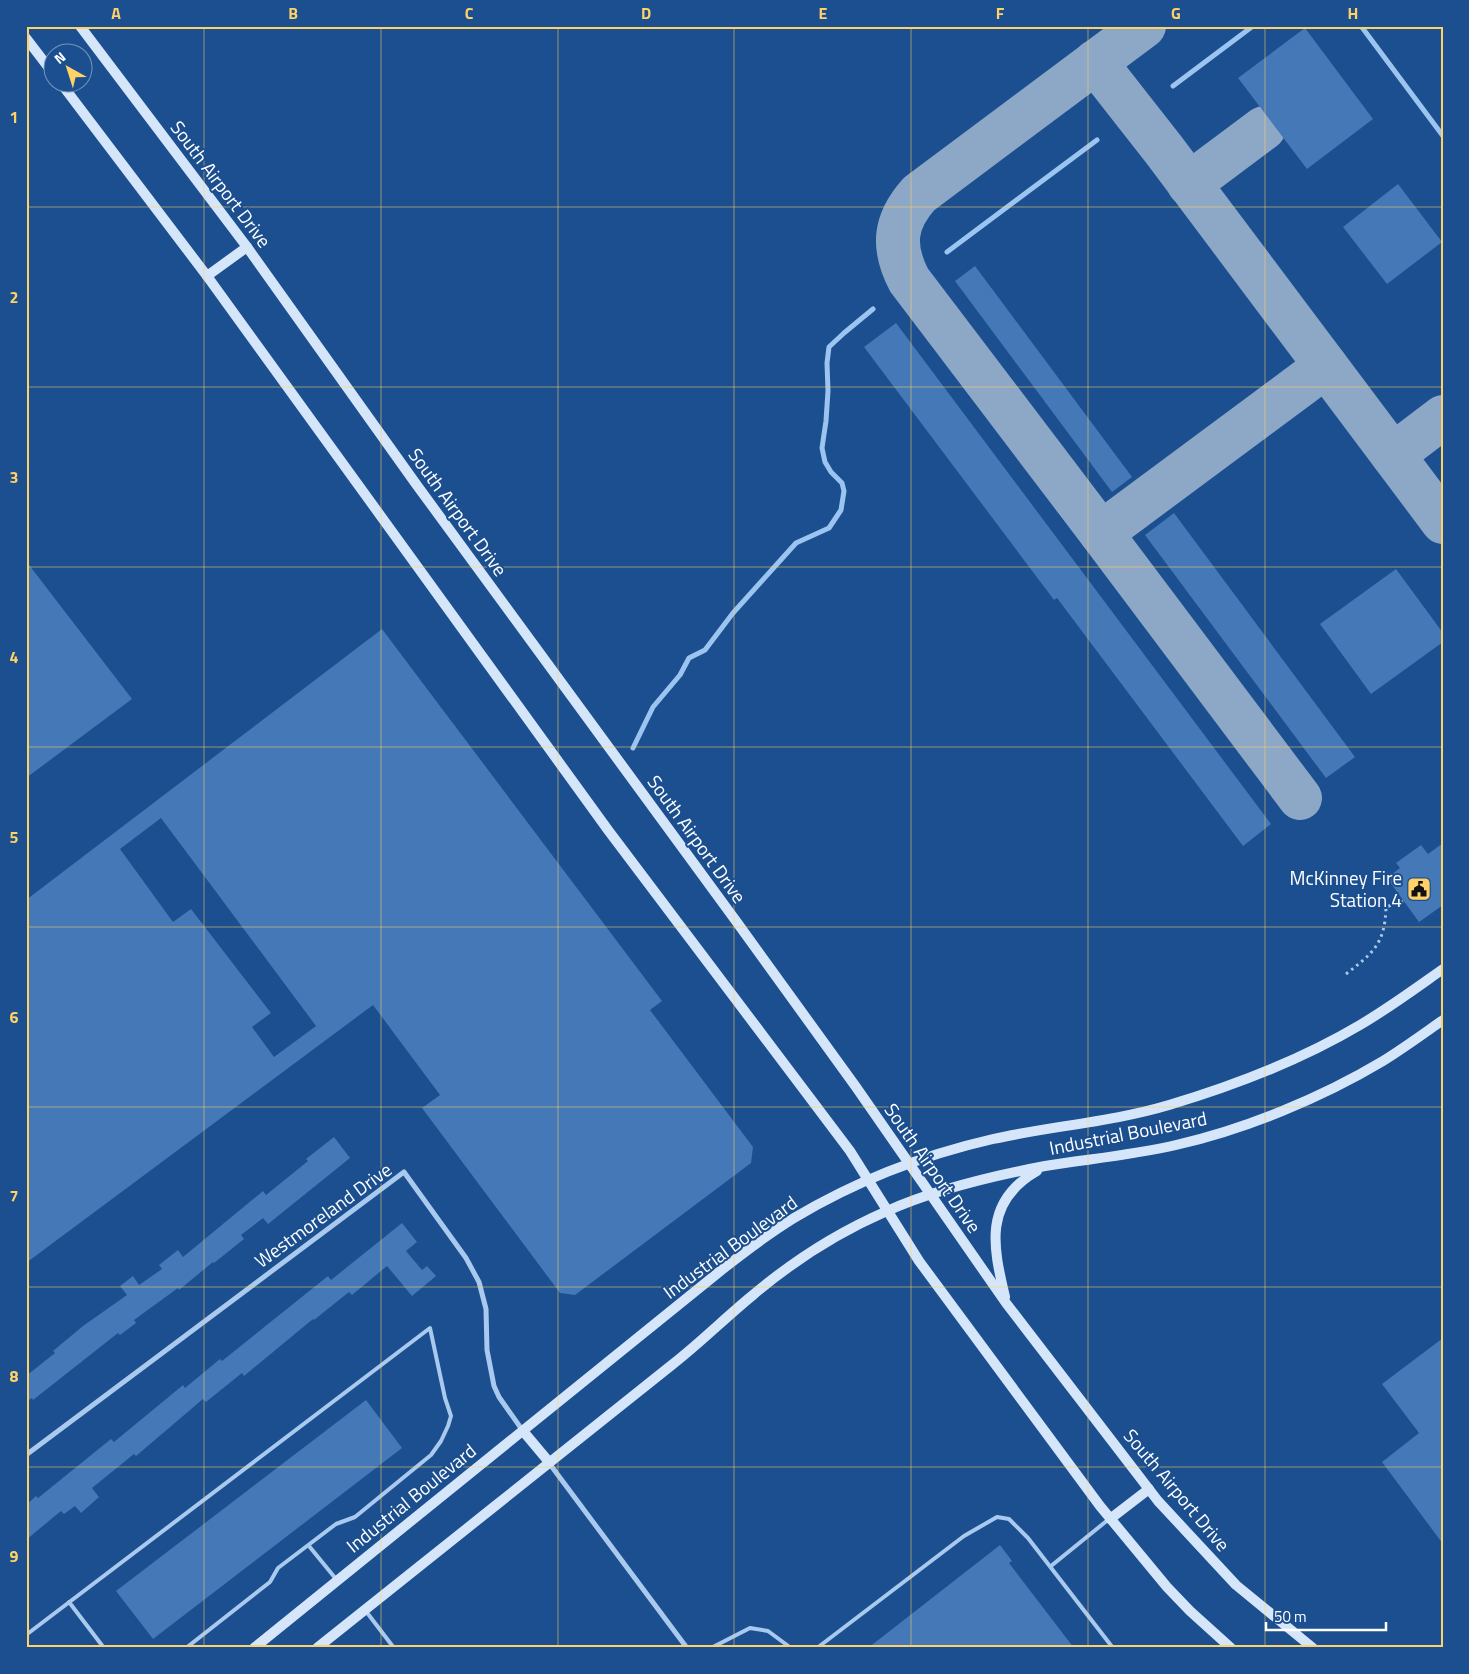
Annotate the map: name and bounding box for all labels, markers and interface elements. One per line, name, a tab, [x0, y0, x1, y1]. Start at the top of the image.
text: A	[111, 1, 121, 25]
text: B	[288, 1, 298, 25]
text: C	[465, 1, 474, 25]
text: D	[641, 1, 651, 25]
text: E	[819, 1, 828, 25]
text: F	[996, 1, 1005, 25]
text: G	[1171, 1, 1181, 25]
text: H	[1348, 1, 1358, 25]
north arrow	[42, 42, 92, 92]
text: N	[49, 46, 70, 69]
text: 1	[10, 105, 18, 129]
street label: South Airport Drive	[164, 114, 279, 253]
text: 2	[10, 285, 18, 309]
street label: South Airport Drive	[402, 441, 515, 582]
text: 3	[10, 465, 18, 489]
text: 4	[10, 645, 19, 669]
street label: South Airport Drive	[641, 768, 754, 909]
text: 5	[10, 825, 19, 849]
place label: McKinney Fire Station 4	[1290, 863, 1402, 914]
public building icon: McKinney Fire Station 4	[1406, 876, 1432, 902]
text: 6	[10, 1005, 19, 1029]
street label: South Airport Drive	[878, 1097, 989, 1239]
street label: Industrial Boulevard	[1047, 1103, 1209, 1162]
street label: Westmoreland Drive	[248, 1155, 397, 1274]
text: 7	[10, 1184, 18, 1208]
street label: Industrial Boulevard	[657, 1188, 803, 1305]
text: 8	[10, 1364, 19, 1388]
street label: South Airport Drive	[1117, 1422, 1238, 1557]
street label: Industrial Boulevard	[339, 1436, 482, 1559]
text: 9	[10, 1544, 19, 1568]
scale bar	[1266, 1599, 1386, 1631]
text: 50 m	[1274, 1605, 1307, 1628]

